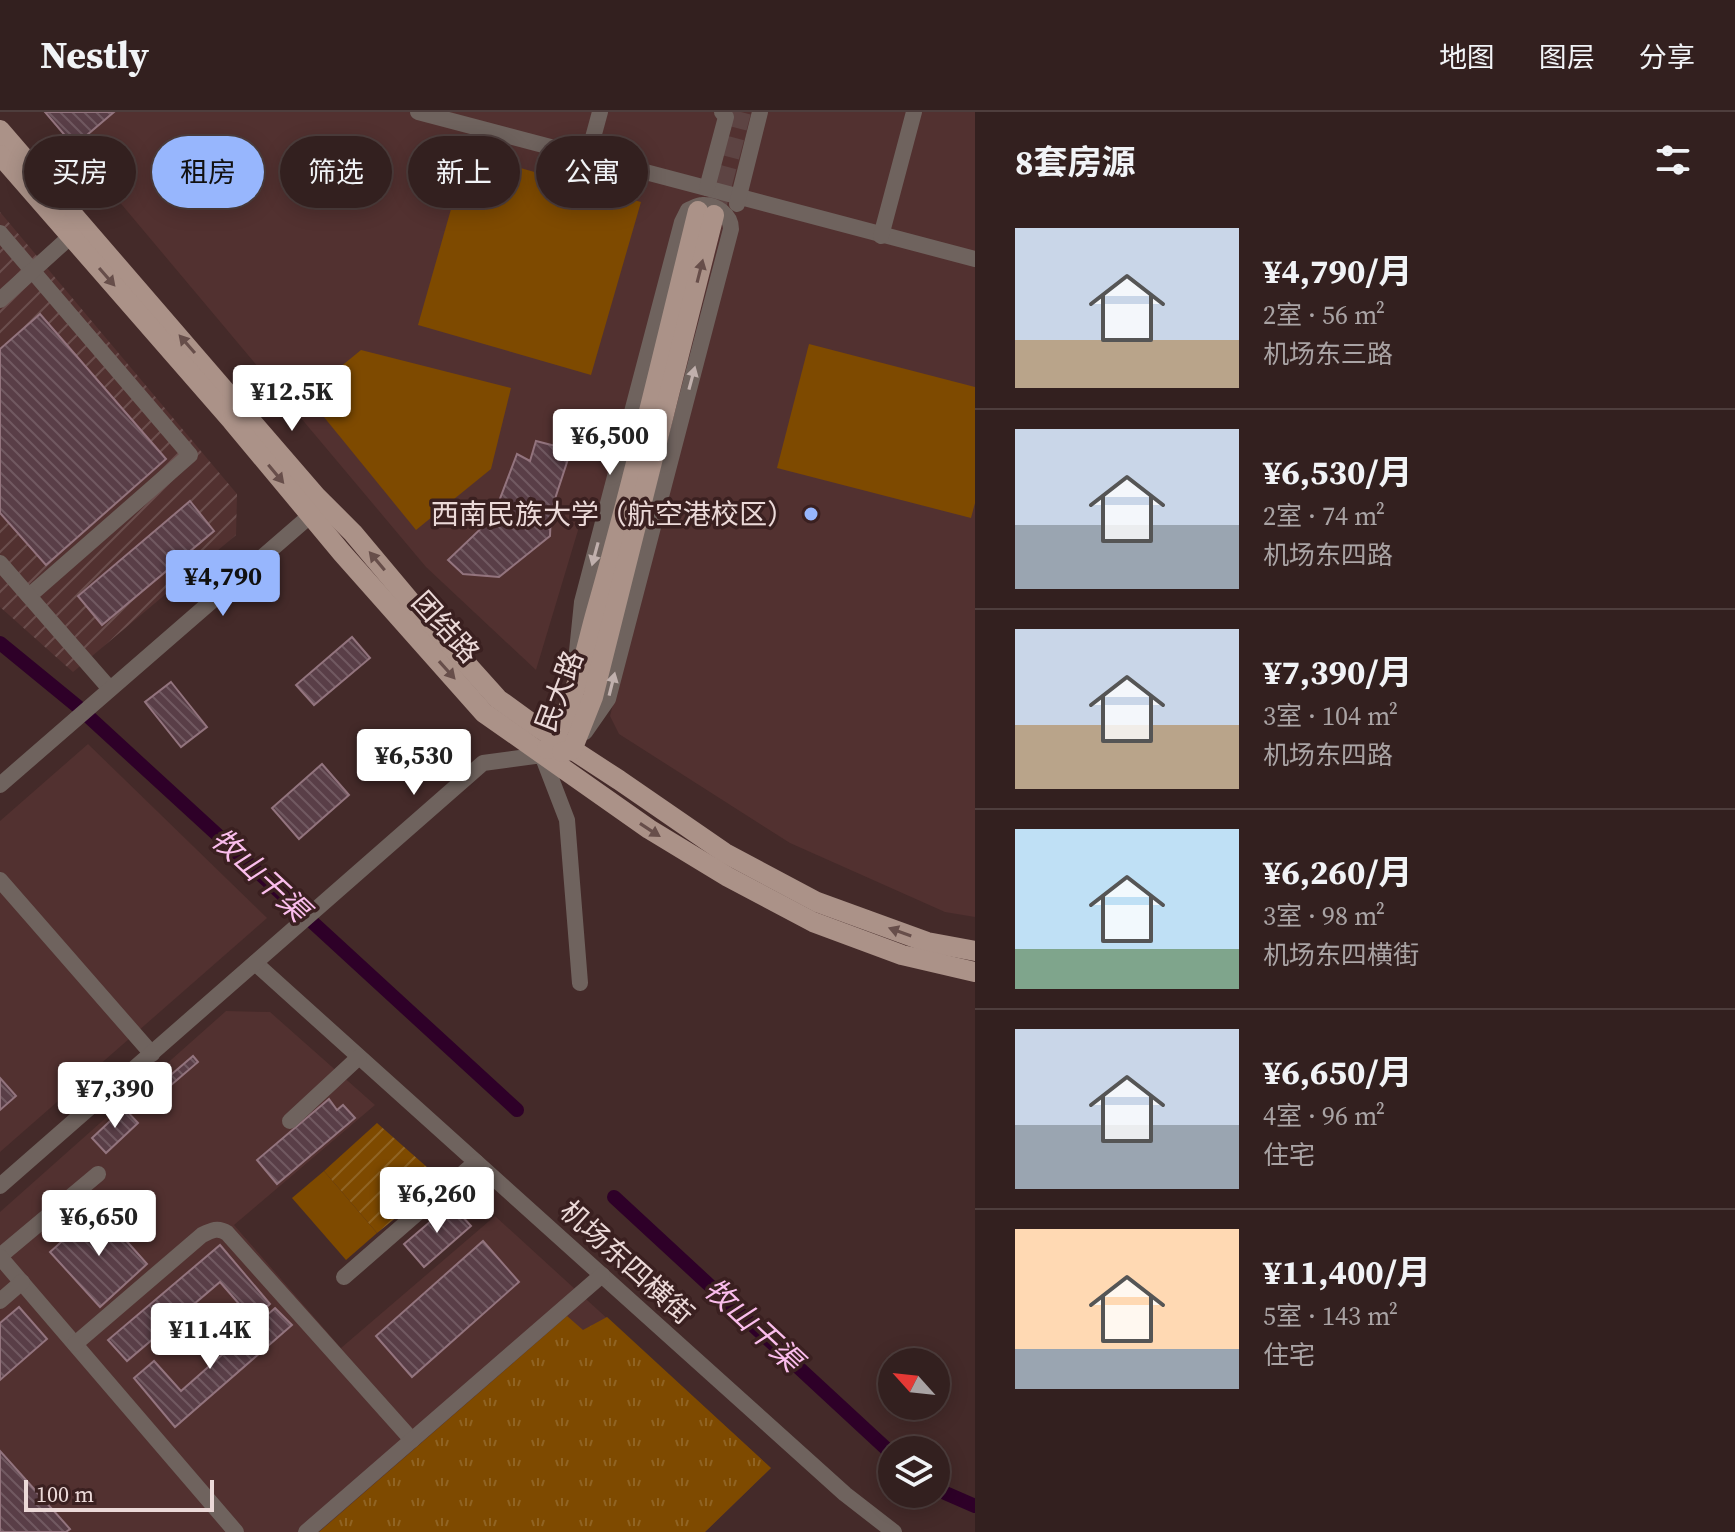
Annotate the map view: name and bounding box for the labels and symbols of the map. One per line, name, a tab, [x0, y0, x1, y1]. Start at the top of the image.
one-way arrow	[694, 259, 706, 284]
one-way arrow	[97, 268, 115, 287]
one-way arrow	[179, 335, 196, 355]
pin: ¥12.5K	[227, 365, 357, 433]
one-way arrow	[686, 365, 698, 390]
pin: ¥6,500	[545, 409, 675, 477]
one-way arrow	[267, 464, 284, 484]
place label: 西南民族大学（航空港校区）	[431, 495, 795, 533]
marker: 西南民族大学（航空港校区）	[802, 505, 820, 523]
one-way arrow	[588, 542, 600, 567]
pin: ¥4,790	[158, 550, 288, 618]
one-way arrow	[369, 551, 386, 571]
street label: 团结路	[404, 583, 488, 671]
street label: 民大路	[526, 645, 592, 737]
one-way arrow	[437, 661, 455, 680]
one-way arrow	[606, 671, 618, 696]
pin: ¥6,530	[349, 729, 479, 797]
water label: 牧山干渠	[202, 819, 321, 933]
one-way arrow	[640, 822, 661, 837]
one-way arrow	[887, 925, 911, 938]
pin: ¥7,390	[50, 1062, 180, 1130]
pin: ¥6,260	[372, 1167, 502, 1235]
pin: ¥6,650	[34, 1190, 164, 1258]
street label: 机场东四横街	[552, 1192, 702, 1332]
water label: 牧山干渠	[695, 1269, 814, 1383]
pin: ¥11.4K	[145, 1303, 275, 1371]
north arrow	[878, 1348, 950, 1420]
scale bar	[24, 1476, 214, 1512]

